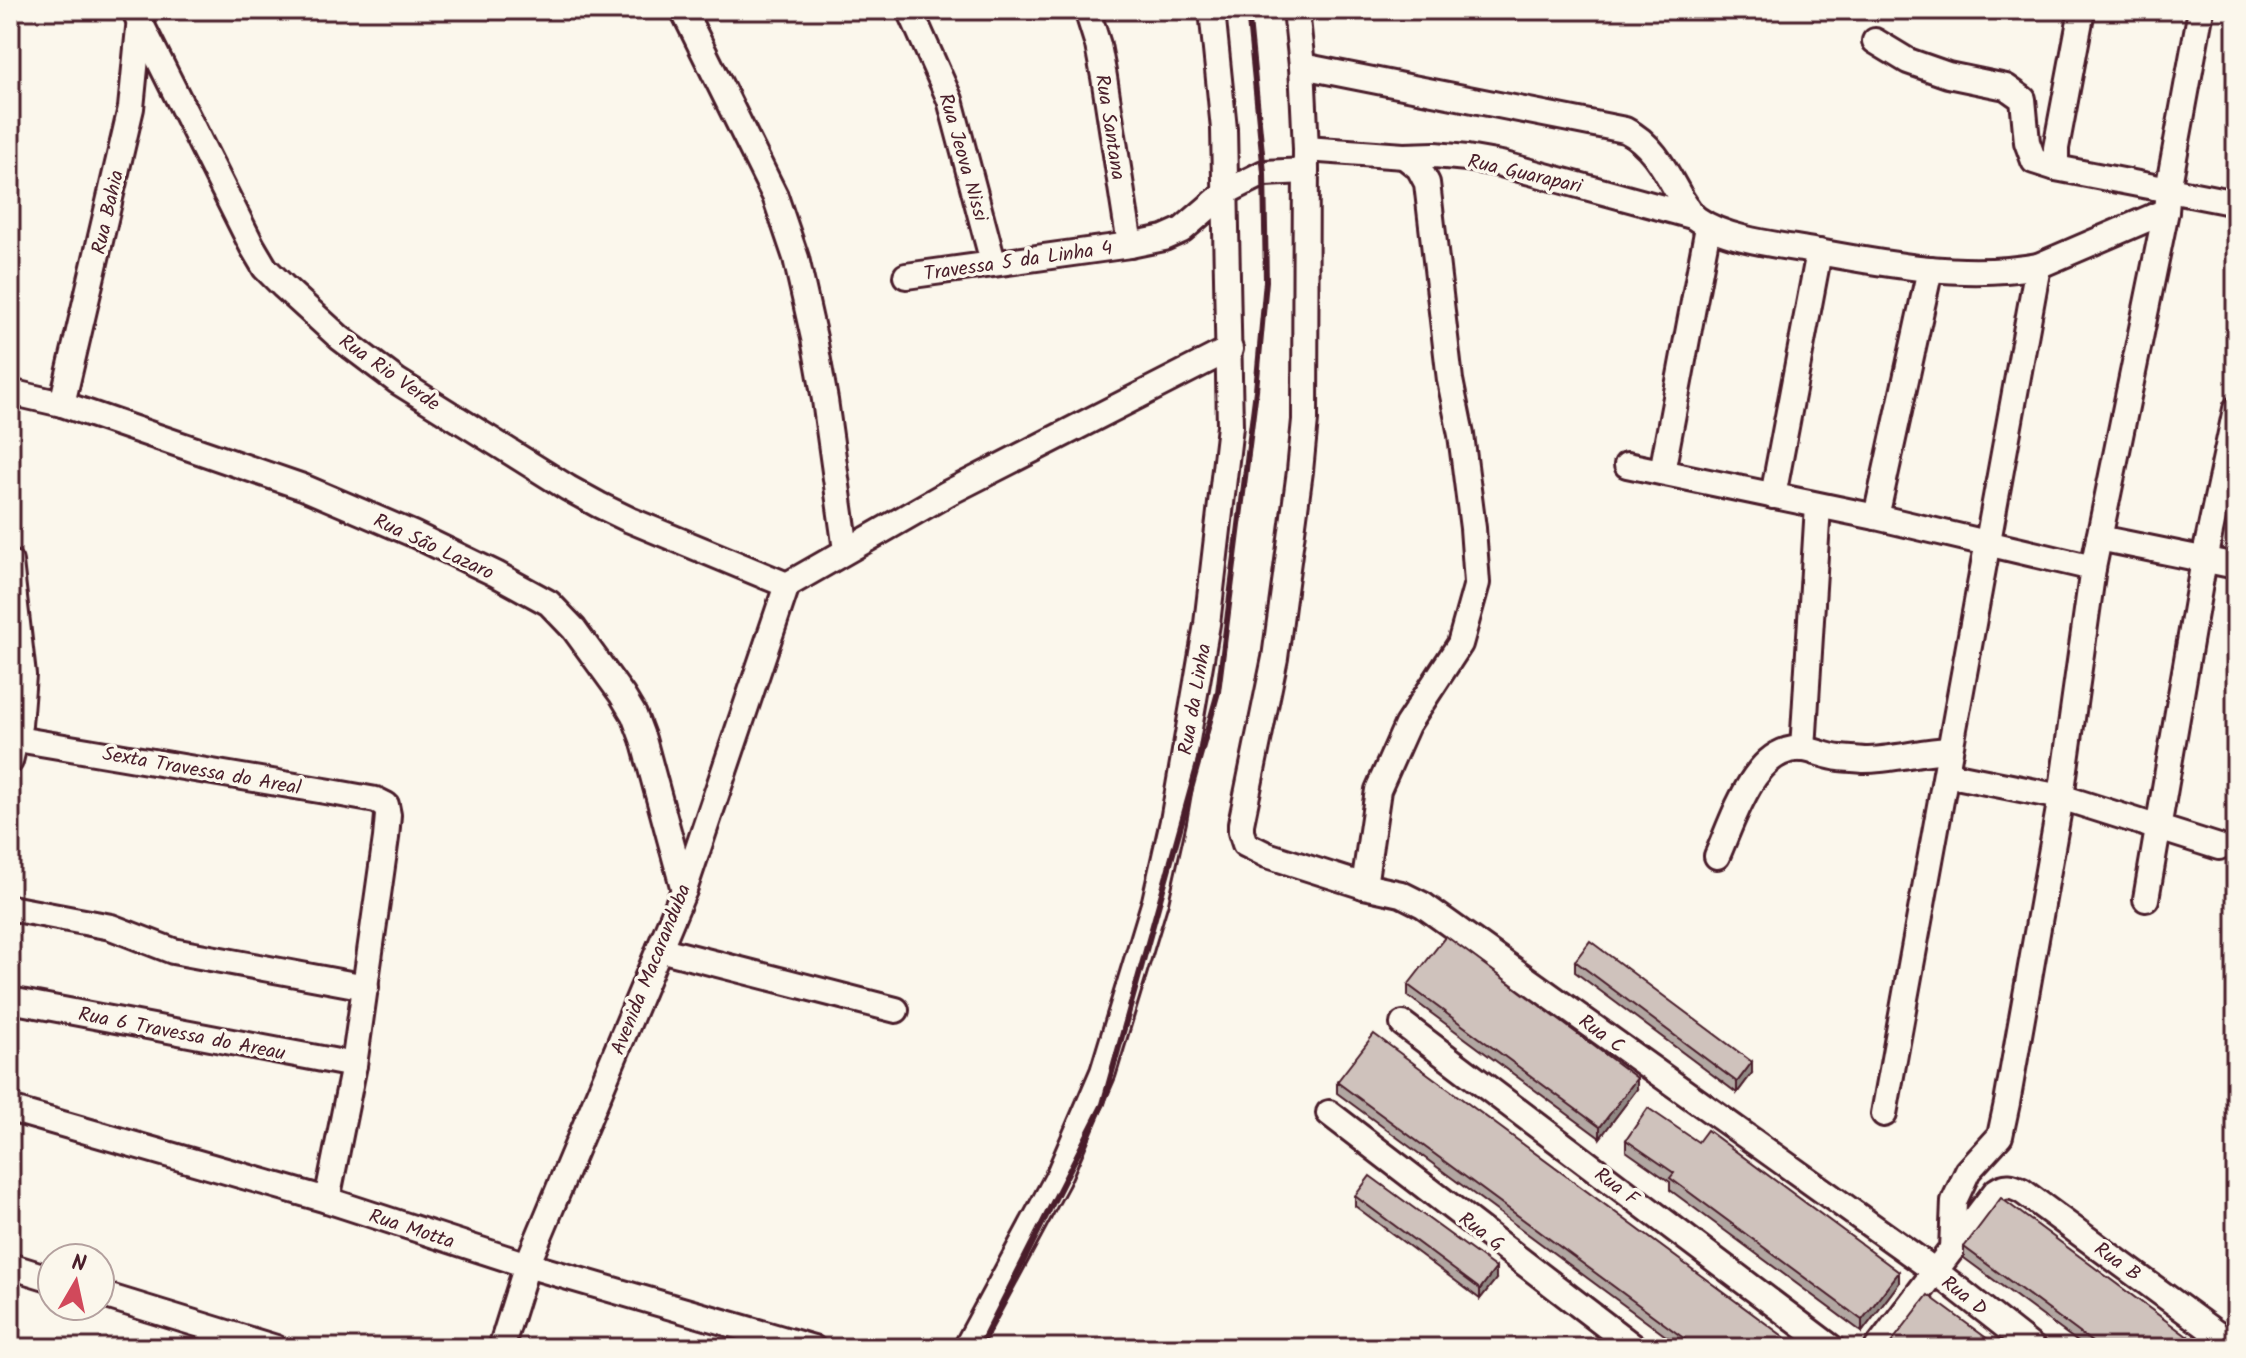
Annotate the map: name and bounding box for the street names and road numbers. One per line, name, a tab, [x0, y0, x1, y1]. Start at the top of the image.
street label: Rua Santana	[1085, 72, 1133, 182]
street label: Rua Jeova Nissi	[928, 90, 996, 227]
street label: Rua Guarapari	[1464, 146, 1586, 204]
street label: Rua Bahia	[84, 167, 134, 258]
street label: Travessa 5 da Linha 4	[922, 233, 1115, 291]
street label: Rua Rio Verde	[332, 327, 446, 420]
street label: Rua São Lazaro	[367, 506, 499, 590]
street label: Rua da Linha	[1170, 641, 1221, 758]
street label: Sexta Travessa do Areal	[100, 739, 304, 805]
street label: Avenida Macaranduba	[603, 879, 701, 1060]
street label: Rua 6 Travessa do Areau	[75, 999, 288, 1071]
street label: Rua C	[1571, 1007, 1631, 1062]
street label: Rua F	[1587, 1160, 1646, 1216]
street label: Rua Motta	[364, 1201, 458, 1259]
street label: Rua G	[1451, 1204, 1511, 1261]
street label: Rua B	[2087, 1235, 2147, 1291]
street label: Rua D	[1934, 1268, 1994, 1325]

